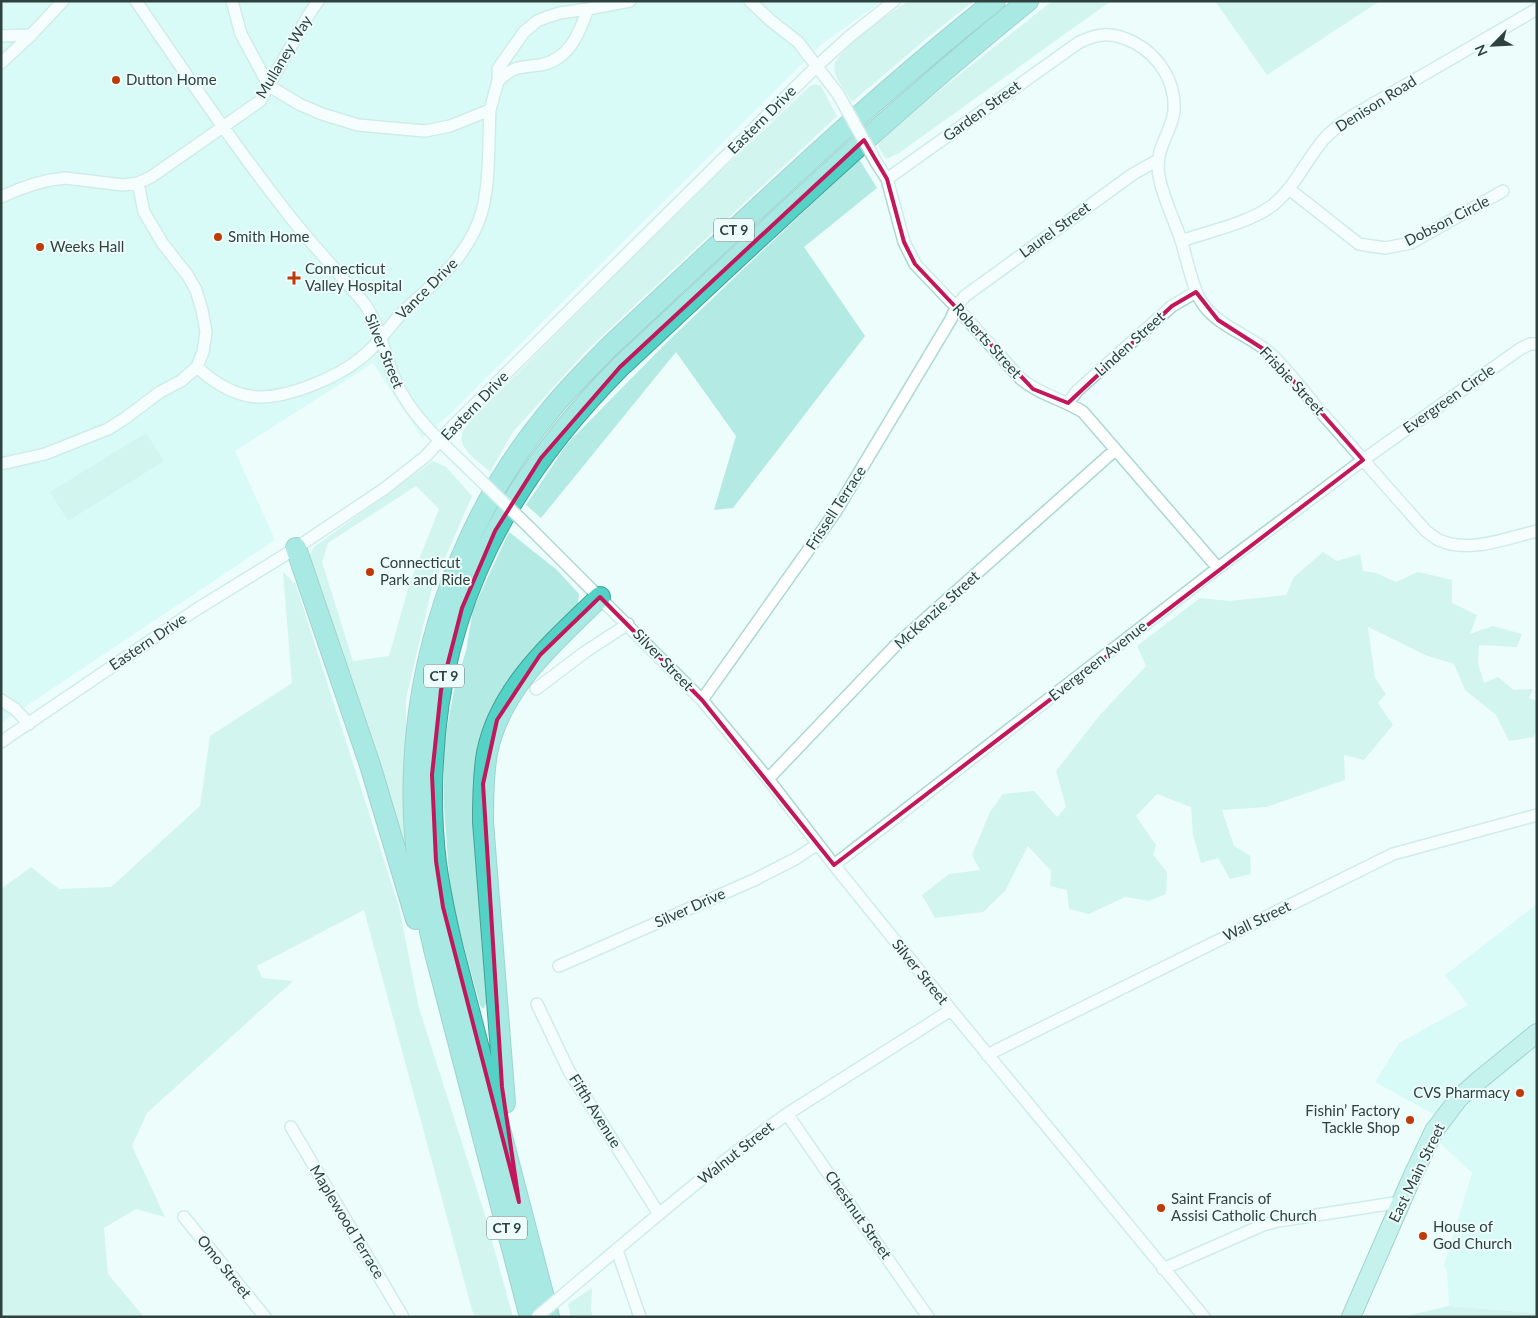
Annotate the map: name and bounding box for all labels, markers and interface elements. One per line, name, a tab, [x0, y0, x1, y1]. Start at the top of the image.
street label: Mullaney Way	[251, 12, 315, 101]
north arrow	[1468, 20, 1518, 70]
text: N	[1471, 42, 1491, 59]
place label: Dutton Home	[126, 70, 217, 88]
street label: Denison Road	[1332, 71, 1419, 135]
marker: Dutton Home	[110, 74, 122, 86]
street label: Garden Street	[939, 76, 1024, 144]
street label: Eastern Drive	[723, 81, 799, 157]
street label: Dobson Circle	[1401, 191, 1492, 249]
street label: Laurel Street	[1015, 197, 1094, 261]
road number: CT 9	[714, 218, 754, 242]
place label: Smith Home	[228, 227, 310, 245]
marker: Smith Home	[212, 231, 224, 243]
place label: Weeks Hall	[50, 237, 124, 255]
marker: Weeks Hall	[34, 241, 46, 253]
street label: Vance Drive	[392, 254, 461, 323]
place label: Connecticut Valley Hospital	[305, 259, 402, 294]
marker: Connecticut Valley Hospital	[287, 271, 301, 285]
street label: Roberts Street	[949, 299, 1026, 382]
street label: Linden Street	[1091, 307, 1168, 379]
street label: Silver Street	[362, 311, 408, 391]
street label: Frisbie Street	[1257, 342, 1329, 419]
street label: Evergreen Circle	[1399, 360, 1498, 436]
street label: Eastern Drive	[437, 367, 512, 444]
street label: Frissell Terrace	[801, 462, 869, 553]
place label: Connecticut Park and Ride	[380, 553, 470, 588]
marker: Connecticut Park and Ride	[364, 566, 376, 578]
street label: McKenzie Street	[890, 566, 983, 652]
street label: Eastern Drive	[105, 609, 190, 674]
street label: Evergreen Avenue	[1045, 616, 1150, 704]
street label: Silver Street	[630, 625, 698, 694]
road number: CT 9	[424, 664, 464, 688]
street label: Silver Drive	[651, 883, 728, 931]
street label: Wall Street	[1220, 896, 1294, 944]
street label: Silver Street	[889, 935, 953, 1008]
street label: Fifth Avenue	[566, 1070, 626, 1151]
place label: CVS Pharmacy	[1413, 1083, 1510, 1101]
marker: CVS Pharmacy	[1514, 1087, 1526, 1099]
place label: Fishin’ Factory Tackle Shop	[1305, 1101, 1400, 1136]
marker: Fishin’ Factory Tackle Shop	[1404, 1114, 1416, 1126]
street label: Walnut Street	[694, 1117, 777, 1187]
street label: East Main Street	[1384, 1119, 1448, 1225]
street label: Maplewood Terrace	[307, 1161, 389, 1282]
street label: Chestnut Street	[822, 1167, 896, 1263]
place label: Saint Francis of Assisi Catholic Church	[1171, 1189, 1317, 1224]
marker: Saint Francis of Assisi Catholic Church	[1155, 1202, 1167, 1214]
road number: CT 9	[487, 1216, 527, 1240]
place label: House of God Church	[1433, 1217, 1512, 1252]
marker: House of God Church	[1417, 1230, 1429, 1242]
street label: Omo Street	[194, 1231, 256, 1302]

